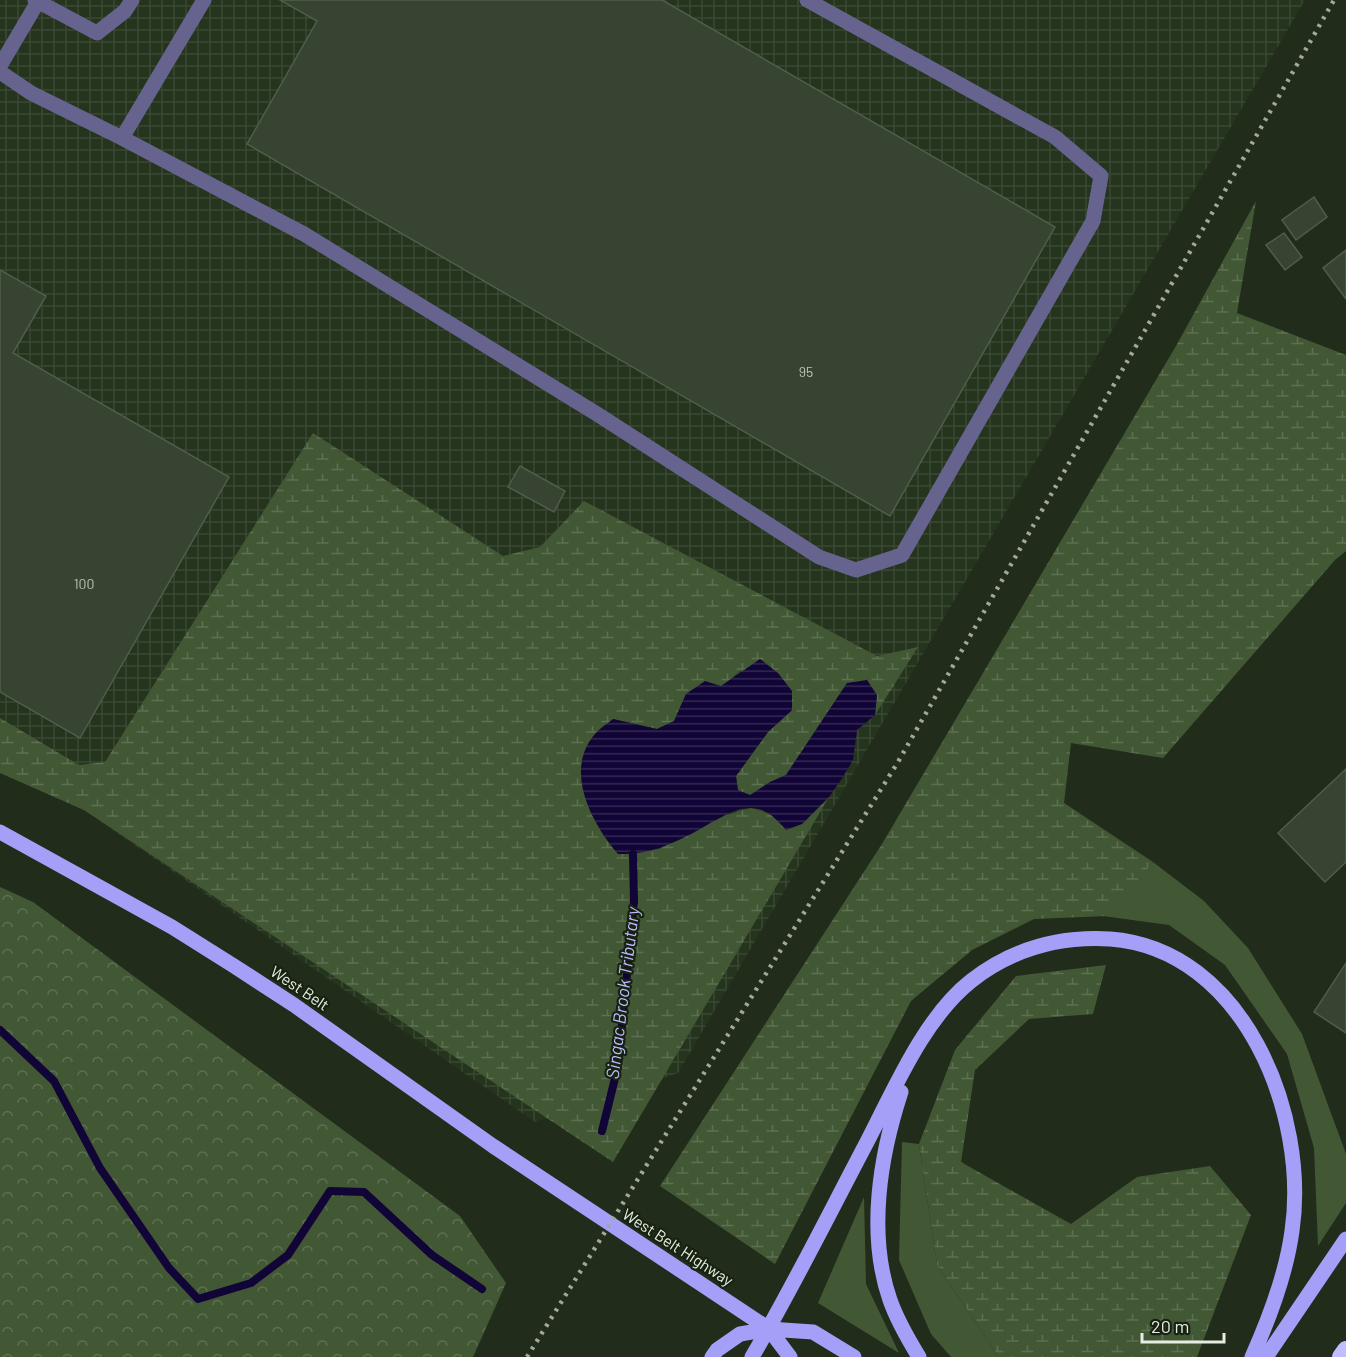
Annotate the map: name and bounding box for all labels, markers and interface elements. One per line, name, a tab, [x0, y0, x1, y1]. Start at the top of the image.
house number: 95	[799, 363, 813, 380]
house number: 100	[74, 575, 94, 592]
water label: Singac Brook Tributary	[601, 905, 644, 1080]
street label: West Belt	[267, 961, 333, 1014]
street label: West Belt Highway	[619, 1204, 738, 1290]
scale bar	[1142, 1306, 1224, 1344]
text: 20 m	[1151, 1315, 1189, 1337]

